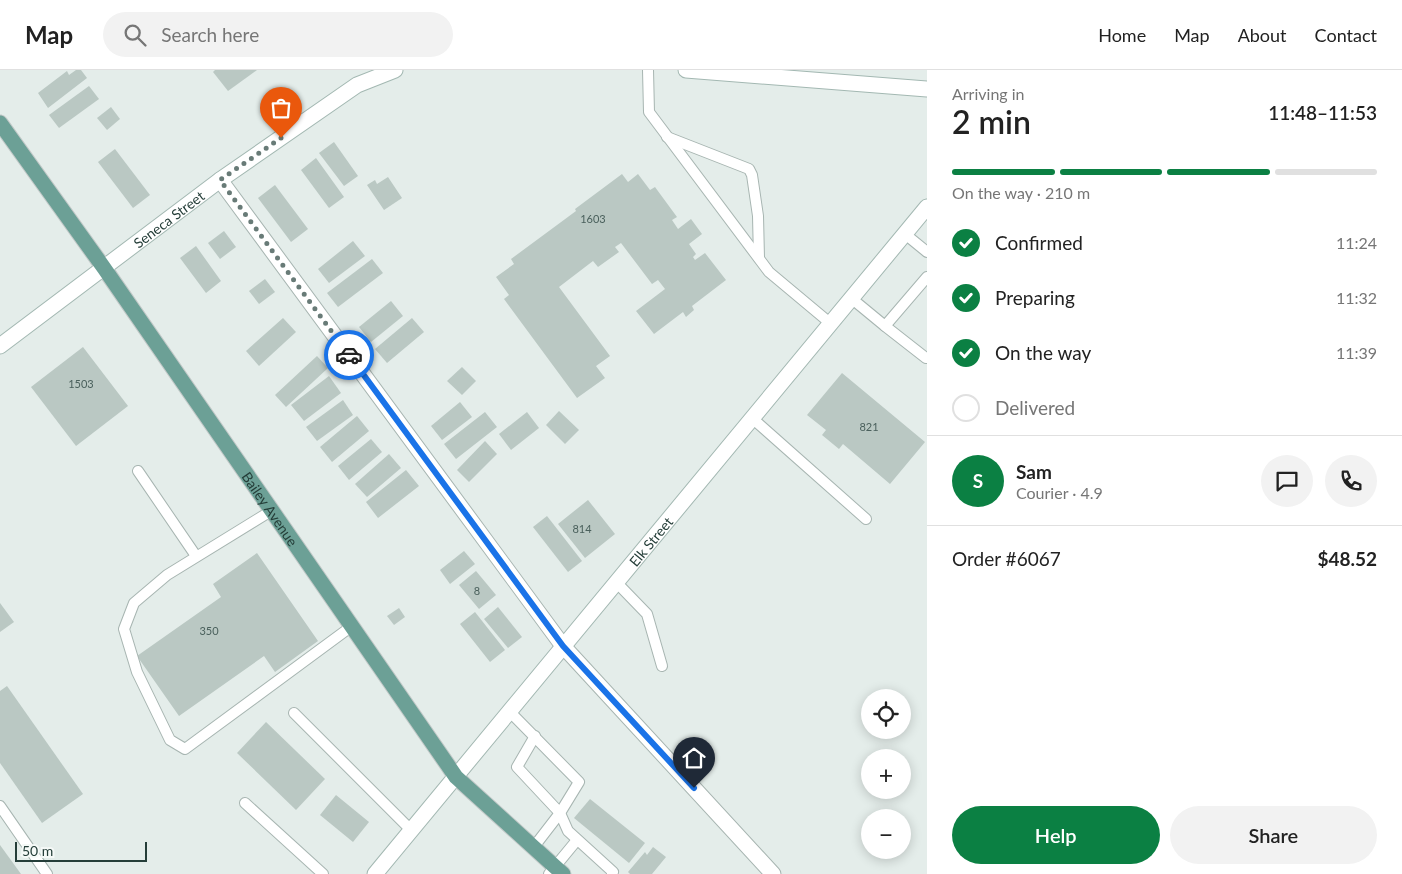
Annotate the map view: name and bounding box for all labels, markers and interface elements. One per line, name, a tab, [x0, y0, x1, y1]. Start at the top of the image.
search box	[103, 12, 453, 57]
text: Map	[25, 20, 73, 49]
icon: search	[121, 21, 149, 49]
text: Search here	[161, 23, 259, 46]
text: Home	[1098, 24, 1146, 46]
text: Map	[1174, 24, 1210, 46]
text: About	[1238, 24, 1287, 46]
text: Contact	[1315, 24, 1377, 46]
text: Arriving in	[952, 84, 1025, 103]
pin	[260, 87, 302, 138]
icon: bag	[267, 94, 295, 122]
text: 11:48–11:53	[1268, 101, 1377, 124]
text: 2 min	[952, 102, 1031, 141]
text: On the way · 210 m	[952, 183, 1090, 202]
street label: Seneca Street	[130, 187, 207, 251]
house number: 1603	[580, 212, 606, 225]
icon: check	[952, 229, 980, 257]
text: Confirmed	[995, 231, 1083, 254]
text: 11:24	[1336, 233, 1377, 252]
icon: check	[952, 284, 980, 312]
text: Preparing	[995, 286, 1075, 309]
text: 11:32	[1336, 288, 1377, 307]
courier	[324, 330, 374, 380]
icon: check	[952, 339, 980, 367]
icon: car	[335, 341, 363, 369]
text: On the way	[995, 341, 1091, 364]
text: 11:39	[1336, 343, 1377, 362]
house number: 1503	[68, 377, 94, 390]
text: Delivered	[995, 396, 1075, 419]
house number: 821	[859, 420, 879, 433]
button: chat	[1261, 455, 1313, 507]
button: phone	[1325, 455, 1377, 507]
text: Sam	[1016, 460, 1052, 483]
street label: Bailey Avenue	[239, 468, 302, 549]
text: S	[973, 469, 983, 492]
text: Courier · 4.9	[1016, 483, 1103, 502]
street label: Elk Street	[625, 513, 676, 569]
house number: 814	[572, 522, 592, 535]
text: Order #6067	[952, 547, 1061, 570]
text: $48.52	[1317, 547, 1377, 570]
house number: 8	[474, 584, 480, 597]
house number: 350	[199, 624, 219, 637]
map controls	[861, 689, 911, 859]
button: locate	[861, 689, 911, 739]
pin	[673, 737, 715, 788]
icon: home	[680, 744, 708, 772]
button: +	[861, 749, 911, 799]
button: Help	[952, 806, 1160, 864]
button: Share	[1170, 806, 1377, 864]
button: −	[861, 809, 911, 859]
scale bar	[15, 839, 148, 862]
text: 50 m	[22, 842, 53, 859]

